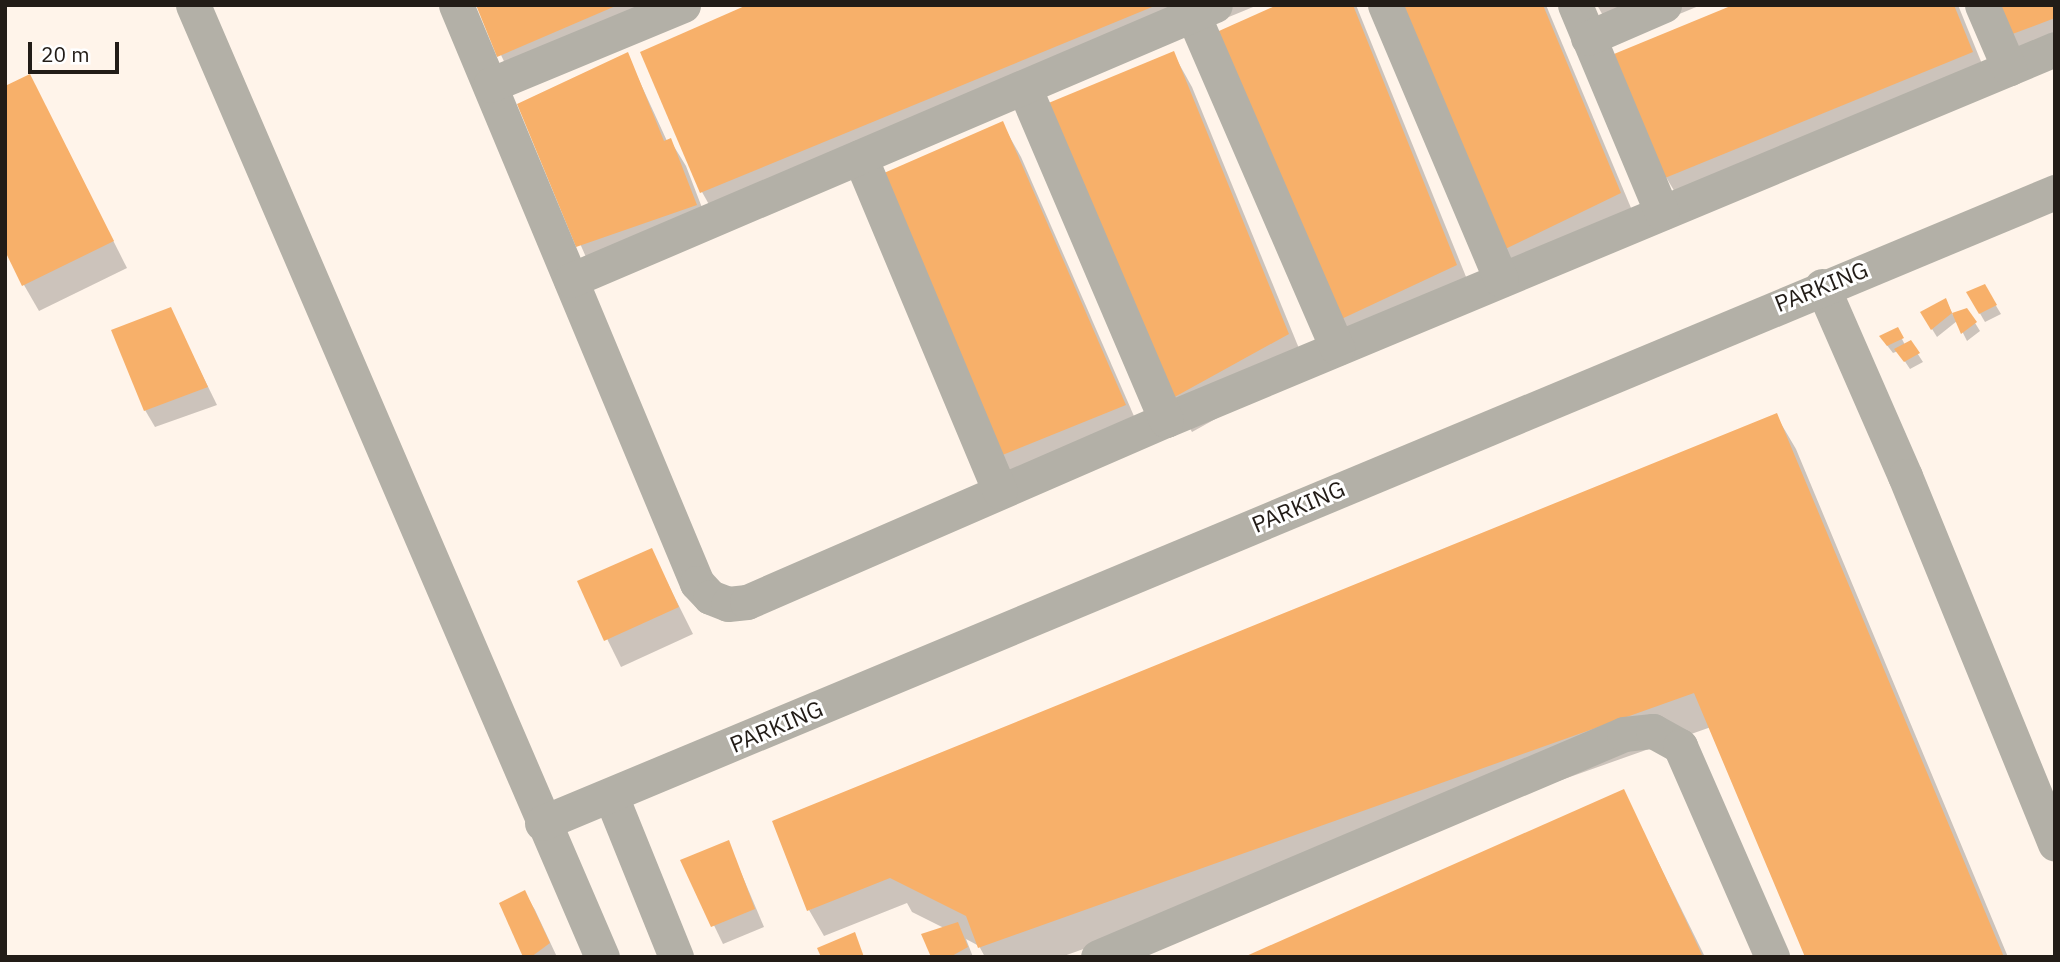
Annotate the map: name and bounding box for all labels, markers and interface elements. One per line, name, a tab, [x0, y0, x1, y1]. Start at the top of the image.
scale bar	[32, 28, 122, 72]
text: 20 m	[41, 40, 90, 68]
street label: PARKING	[1770, 255, 1872, 317]
street label: PARKING	[1247, 474, 1349, 538]
street label: PARKING	[725, 694, 827, 758]

